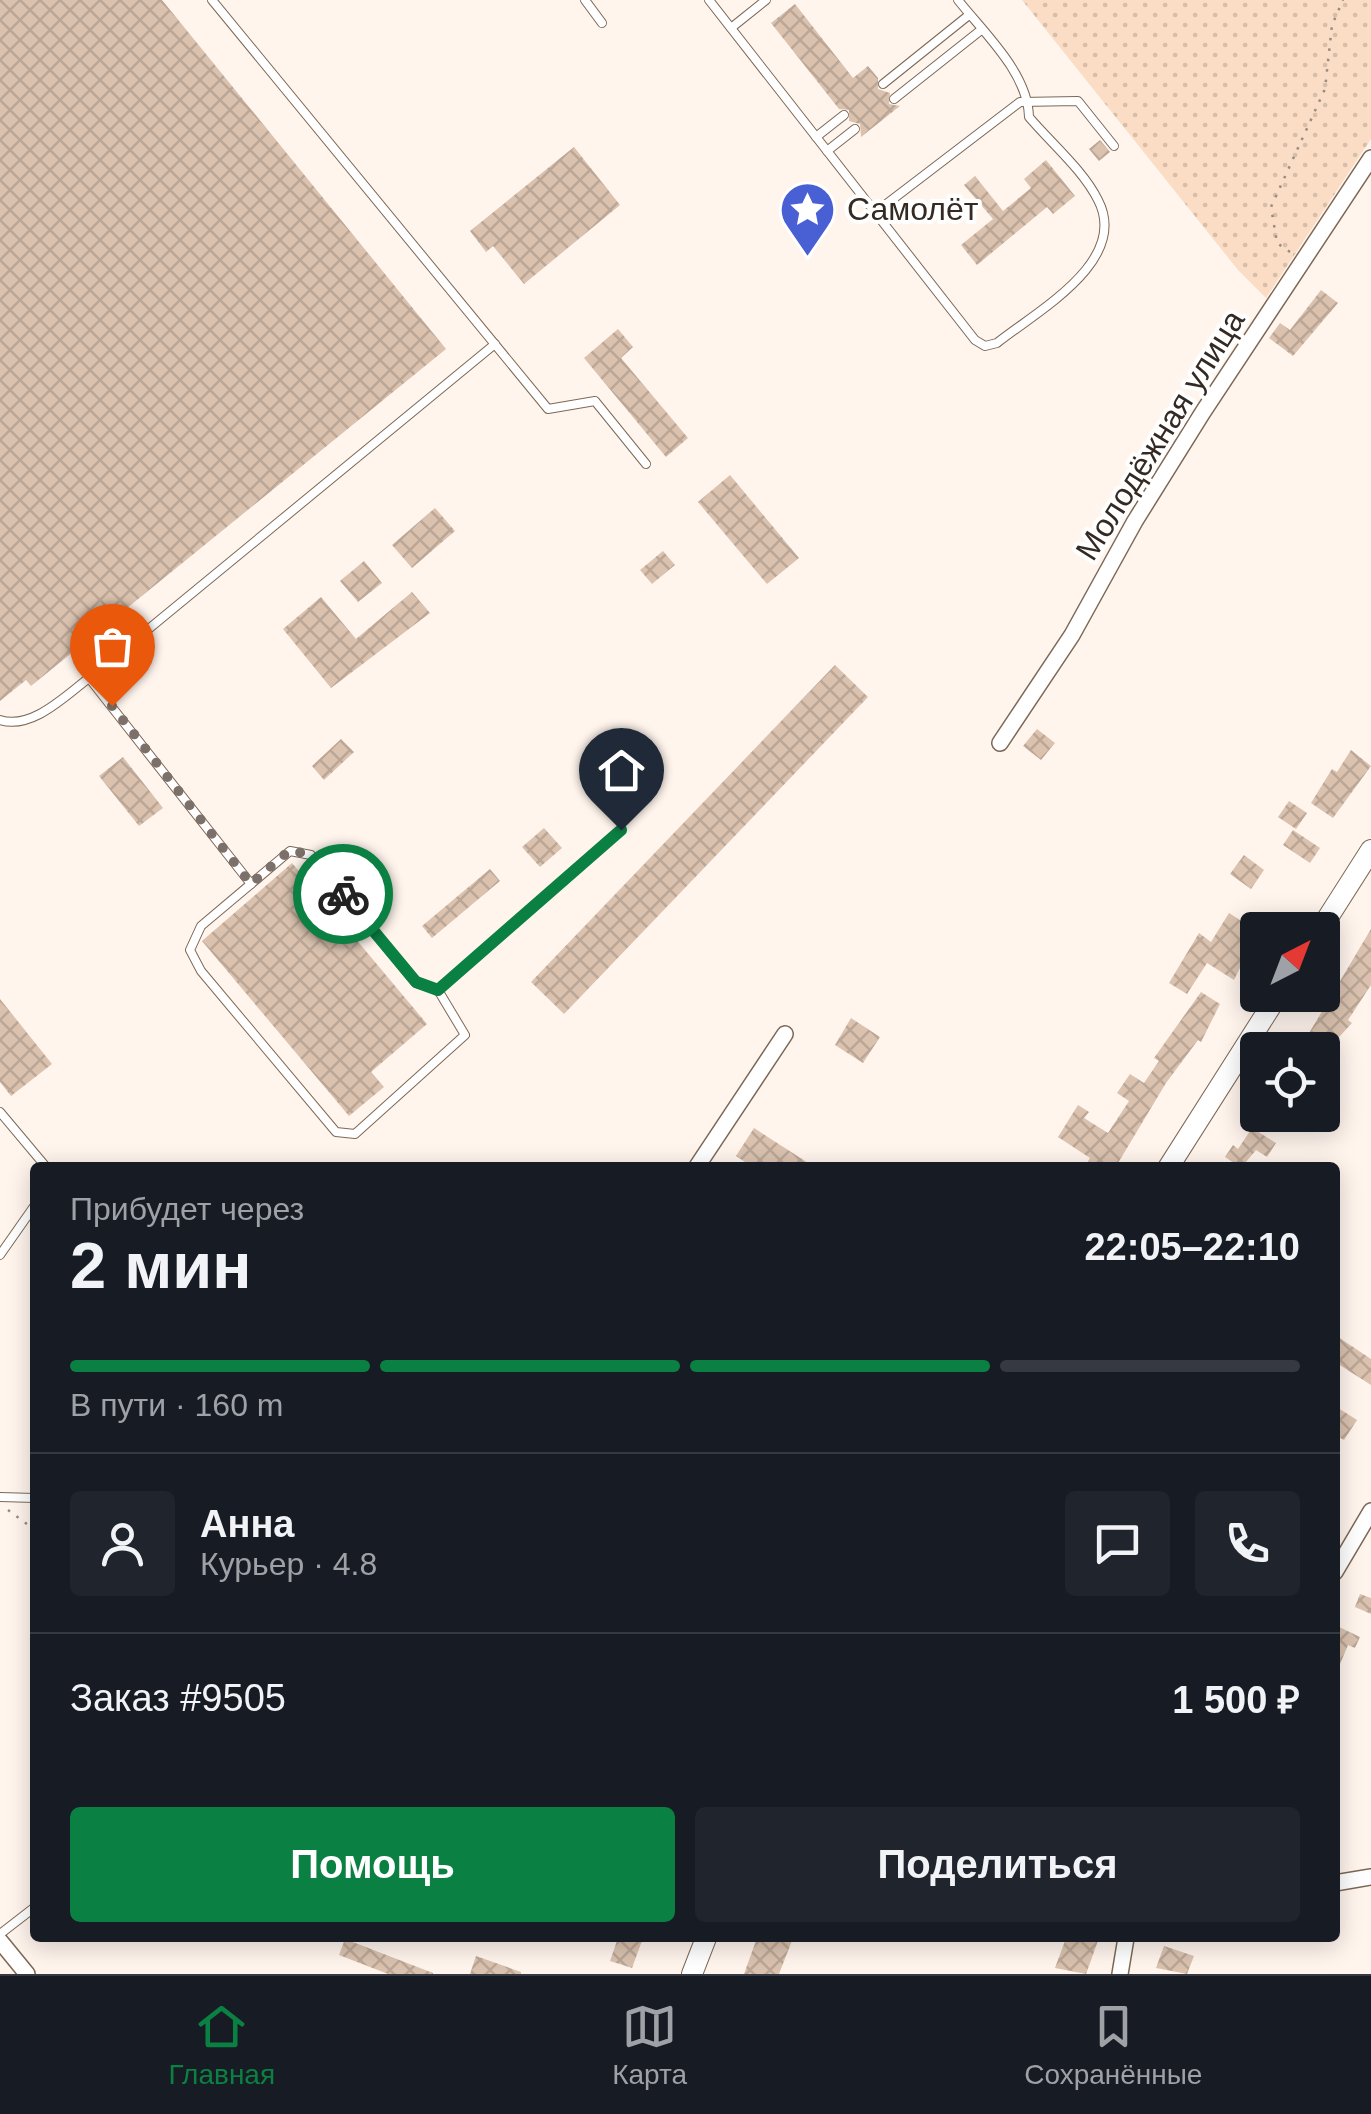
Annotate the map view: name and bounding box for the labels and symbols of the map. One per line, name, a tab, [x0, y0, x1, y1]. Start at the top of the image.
place icon: Самолёт	[778, 179, 838, 258]
place label: Самолёт	[847, 191, 979, 227]
street label: Молодёжная улица	[1068, 303, 1252, 567]
pin	[70, 604, 155, 707]
pin	[579, 728, 664, 831]
courier	[293, 844, 393, 944]
north arrow	[1240, 912, 1340, 1012]

